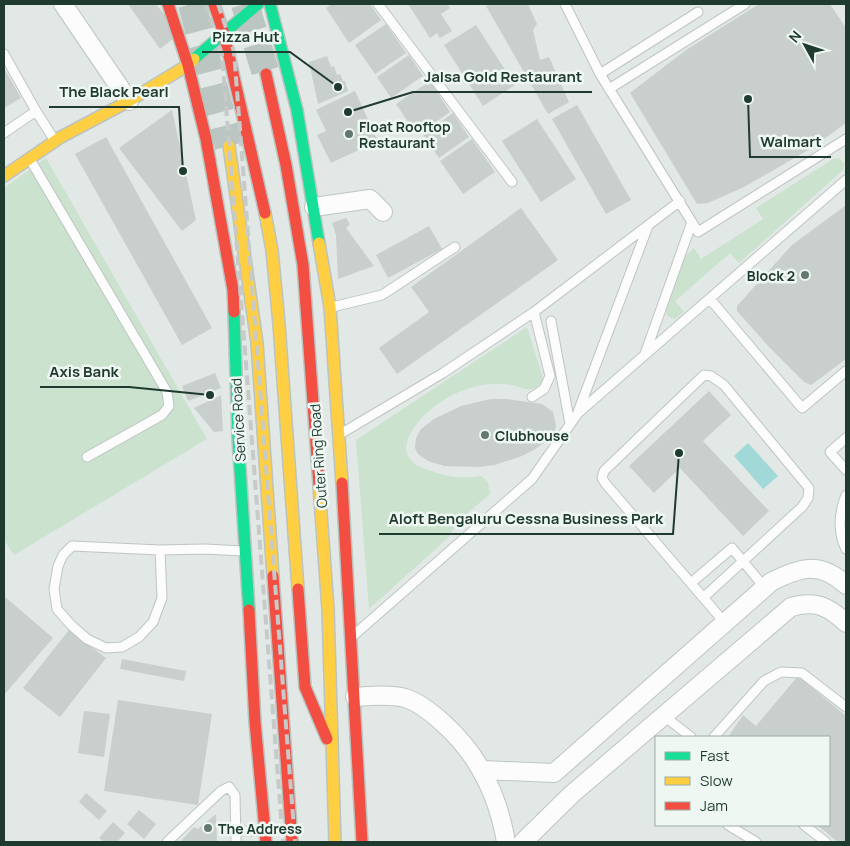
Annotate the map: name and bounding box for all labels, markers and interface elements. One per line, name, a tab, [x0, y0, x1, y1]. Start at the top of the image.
north arrow	[780, 20, 830, 70]
callout: Pizza Hut	[202, 22, 290, 52]
text: Pizza Hut	[212, 26, 280, 47]
text: N	[784, 26, 805, 46]
callout: Jalsa Gold Restaurant	[413, 62, 592, 92]
text: Jalsa Gold Restaurant	[424, 66, 582, 87]
callout: The Black Pearl	[49, 77, 179, 107]
text: The Black Pearl	[59, 81, 169, 102]
place label: Float Rooftop Restaurant	[359, 117, 451, 152]
callout: Walmart	[750, 127, 831, 157]
marker: Float Rooftop Restaurant	[343, 128, 355, 140]
text: Walmart	[760, 131, 822, 152]
place label: Block 2	[747, 266, 795, 285]
marker: Block 2	[799, 269, 811, 281]
callout: Axis Bank	[40, 357, 129, 387]
text: Axis Bank	[49, 361, 120, 382]
street label: Service Road	[226, 378, 250, 462]
street label: Outer Ring Road	[305, 403, 331, 509]
place label: Clubhouse	[495, 426, 569, 445]
marker: Clubhouse	[479, 429, 491, 441]
callout: Aloft Bengaluru Cessna Business Park	[379, 504, 673, 534]
text: Aloft Bengaluru Cessna Business Park	[389, 508, 664, 529]
legend	[655, 736, 830, 826]
text: Fast	[700, 745, 729, 766]
text: Slow	[700, 770, 733, 791]
text: Jam	[700, 795, 728, 816]
place label: The Address	[218, 819, 303, 838]
marker: The Address	[202, 822, 214, 834]

